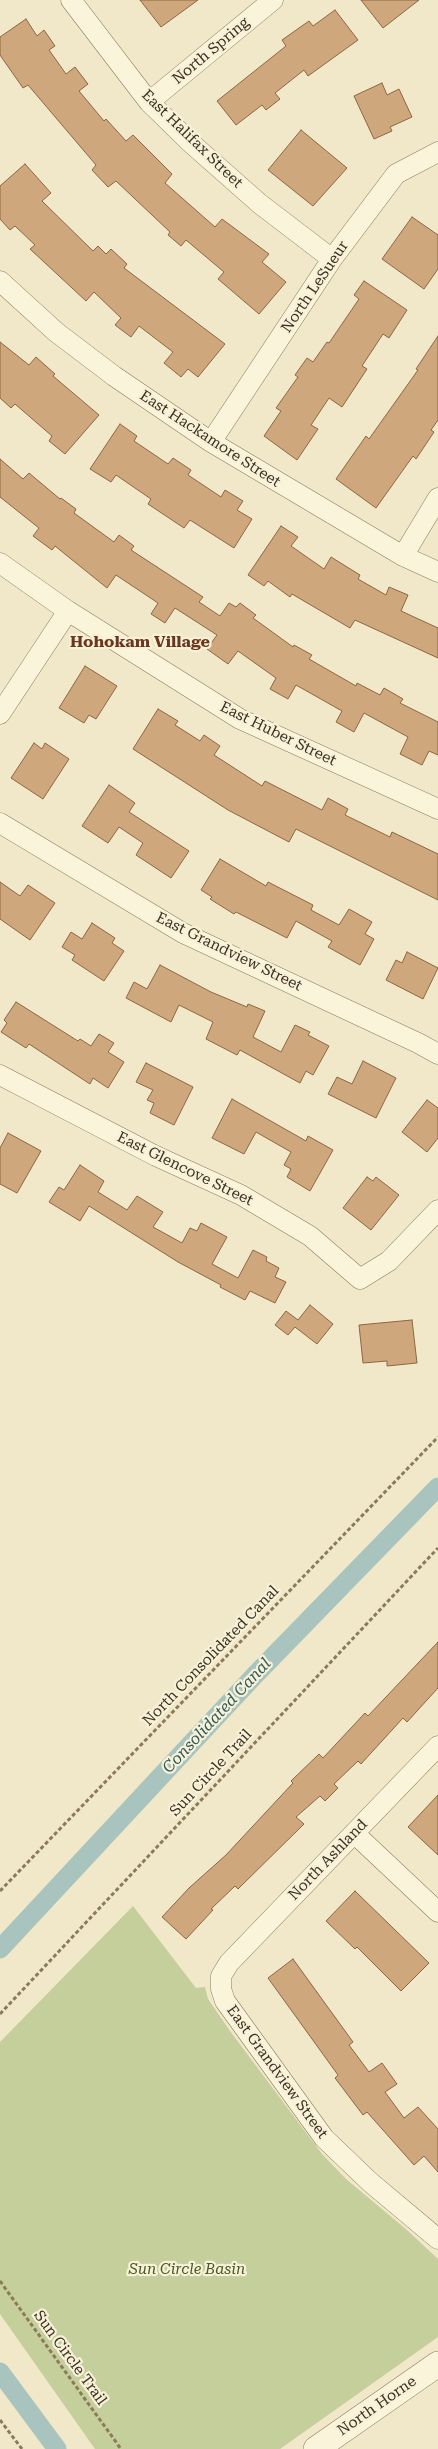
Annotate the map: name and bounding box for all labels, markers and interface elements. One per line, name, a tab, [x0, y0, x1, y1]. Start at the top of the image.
street label: North Spring	[169, 14, 253, 88]
street label: East Halifax Street	[138, 86, 246, 192]
street label: North LeSueur	[278, 238, 352, 336]
street label: East Hackamore Street	[136, 387, 284, 491]
district label: Hohokam Village	[70, 632, 210, 652]
street label: East Huber Street	[217, 698, 339, 770]
street label: East Grandview Street	[153, 909, 305, 995]
street label: East Glencove Street	[114, 1128, 256, 1210]
street label: North Consolidated Canal	[139, 1582, 283, 1730]
water label: Consolidated Canal	[159, 1655, 275, 1777]
street label: Sun Circle Trail	[166, 1726, 256, 1820]
street label: North Ashland	[285, 1816, 371, 1904]
street label: East Grandview Street	[223, 2002, 331, 2142]
park label: Sun Circle Basin	[129, 2261, 245, 2279]
street label: Sun Circle Trail	[30, 2307, 110, 2409]
street label: North Horne	[334, 2372, 420, 2440]

